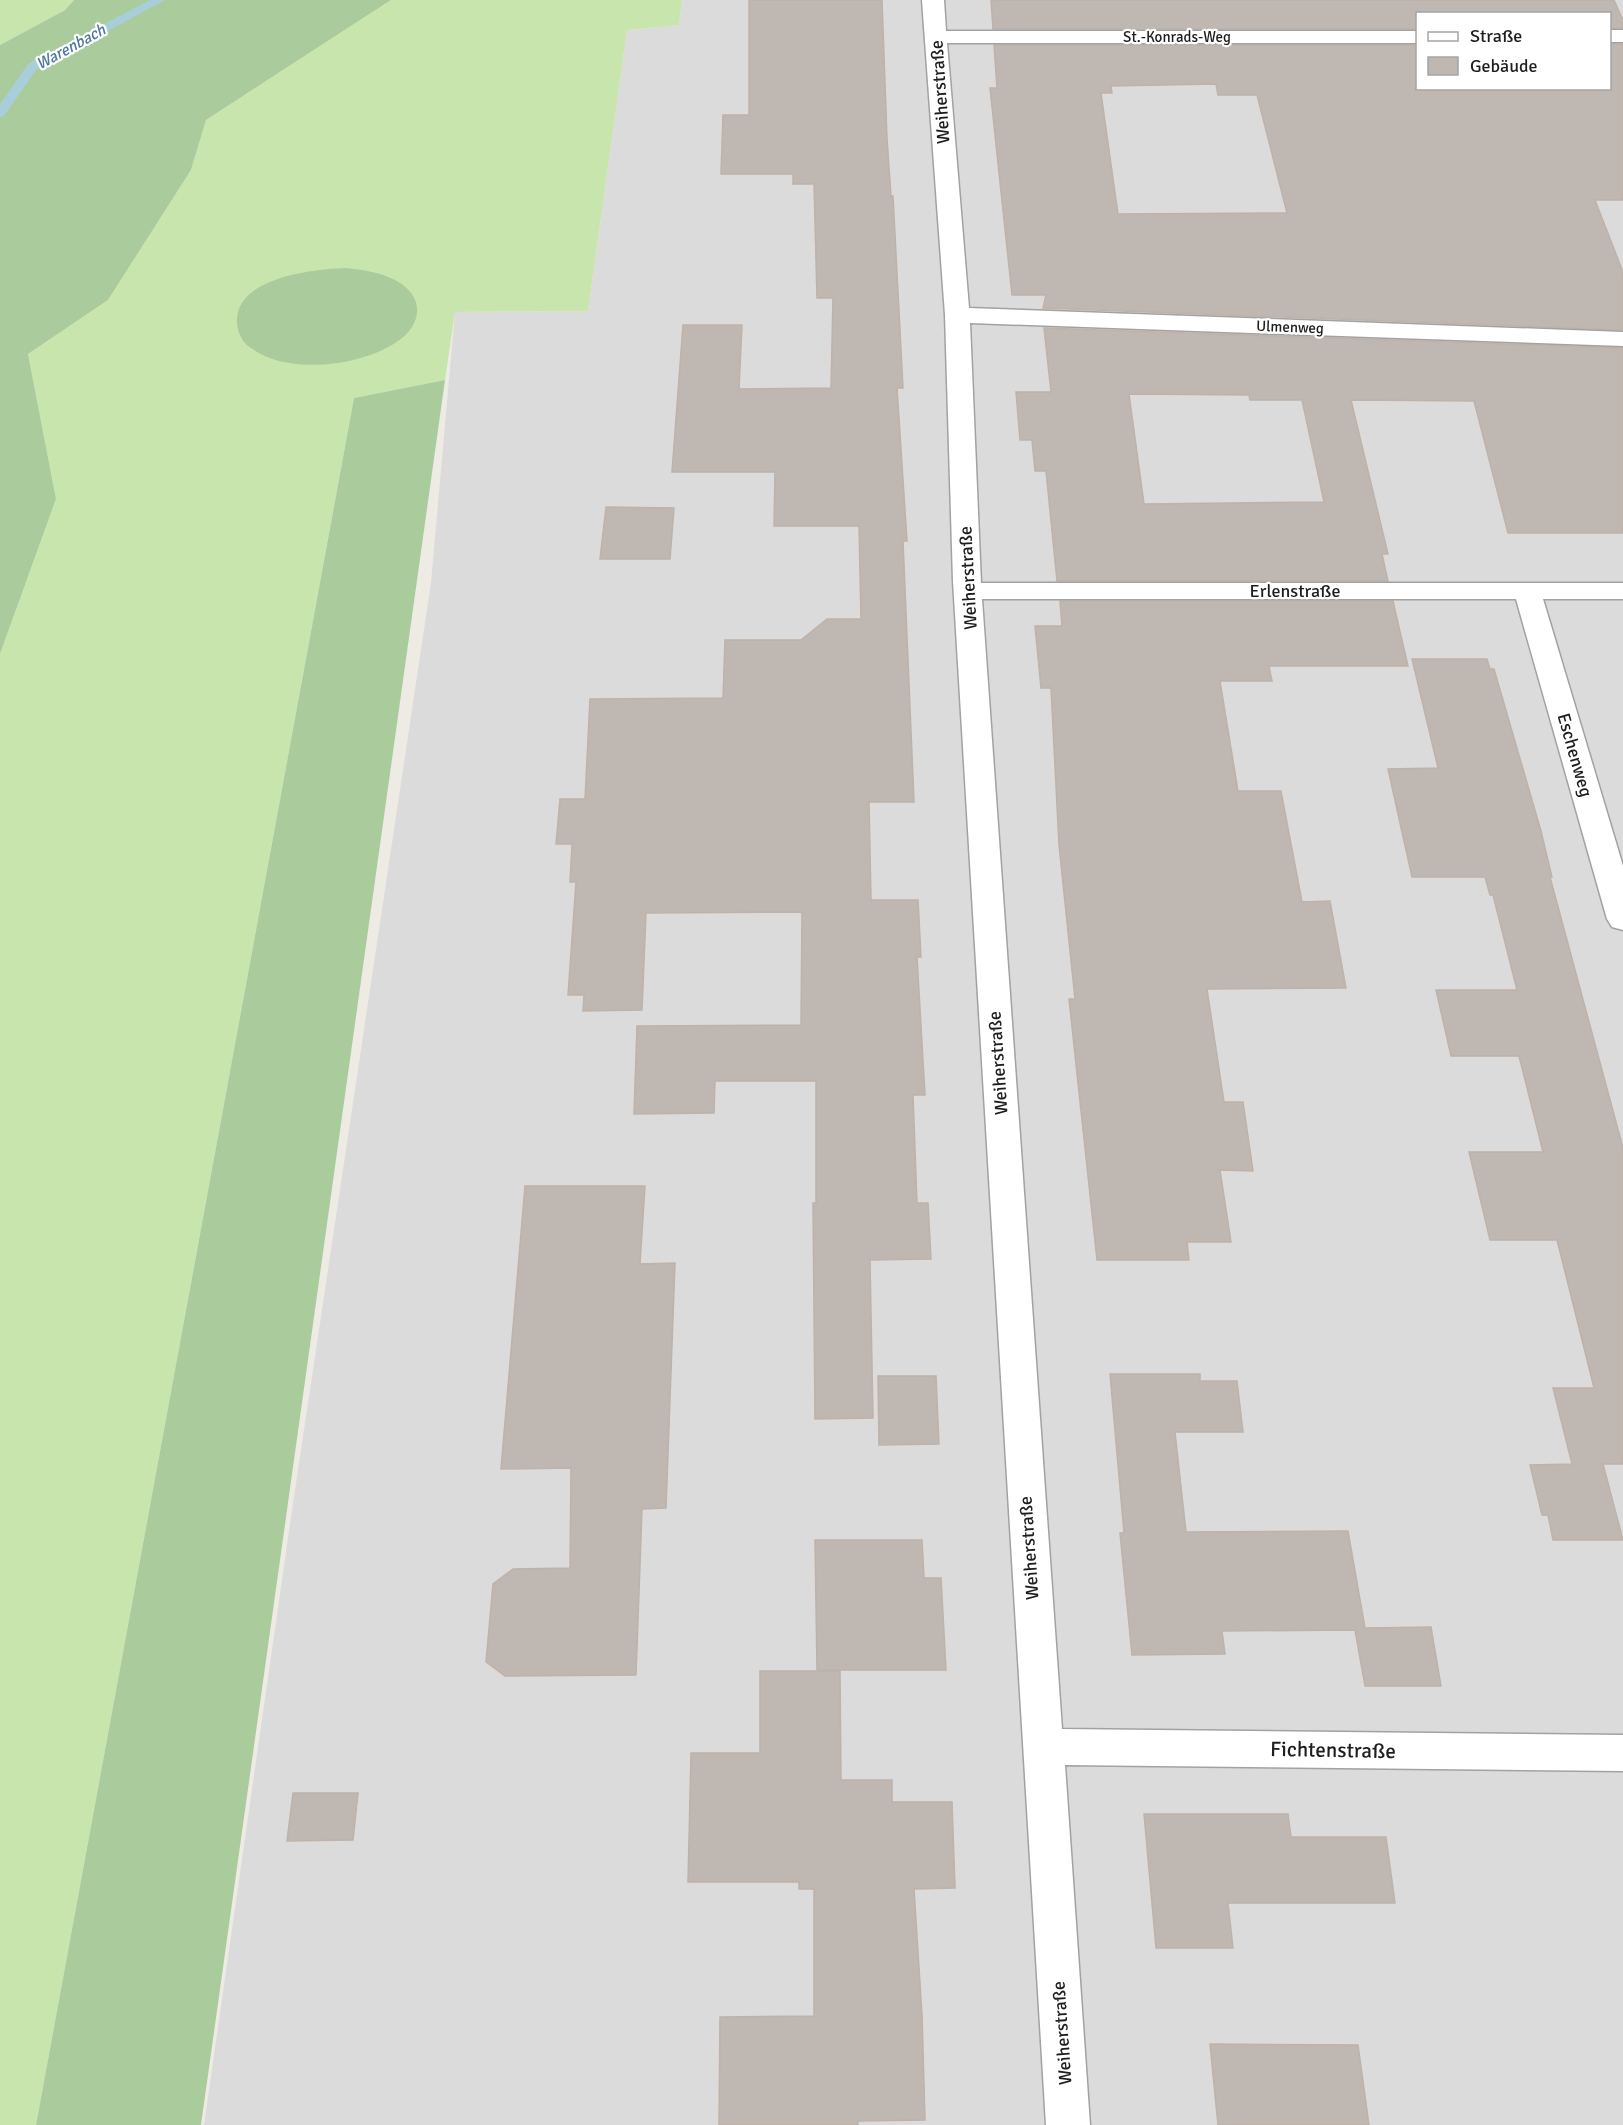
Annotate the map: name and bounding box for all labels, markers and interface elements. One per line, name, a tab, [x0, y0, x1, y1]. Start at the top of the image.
legend	[1416, 12, 1611, 90]
water label: Warenbach	[33, 19, 110, 74]
text: Straße	[1470, 25, 1522, 47]
street label: St.-Konrads-Weg	[1123, 28, 1231, 46]
street label: Weiherstraße	[925, 39, 955, 145]
text: Gebäude	[1470, 55, 1538, 77]
street label: Ulmenweg	[1256, 317, 1324, 337]
street label: Weiherstraße	[954, 525, 982, 631]
street label: Erlenstraße	[1250, 580, 1340, 602]
street label: Eschenweg	[1553, 711, 1597, 799]
street label: Weiherstraße	[983, 1010, 1013, 1116]
street label: Weiherstraße	[1014, 1495, 1044, 1601]
street label: Fichtenstraße	[1270, 1736, 1396, 1764]
street label: Weiherstraße	[1047, 1980, 1077, 2086]

